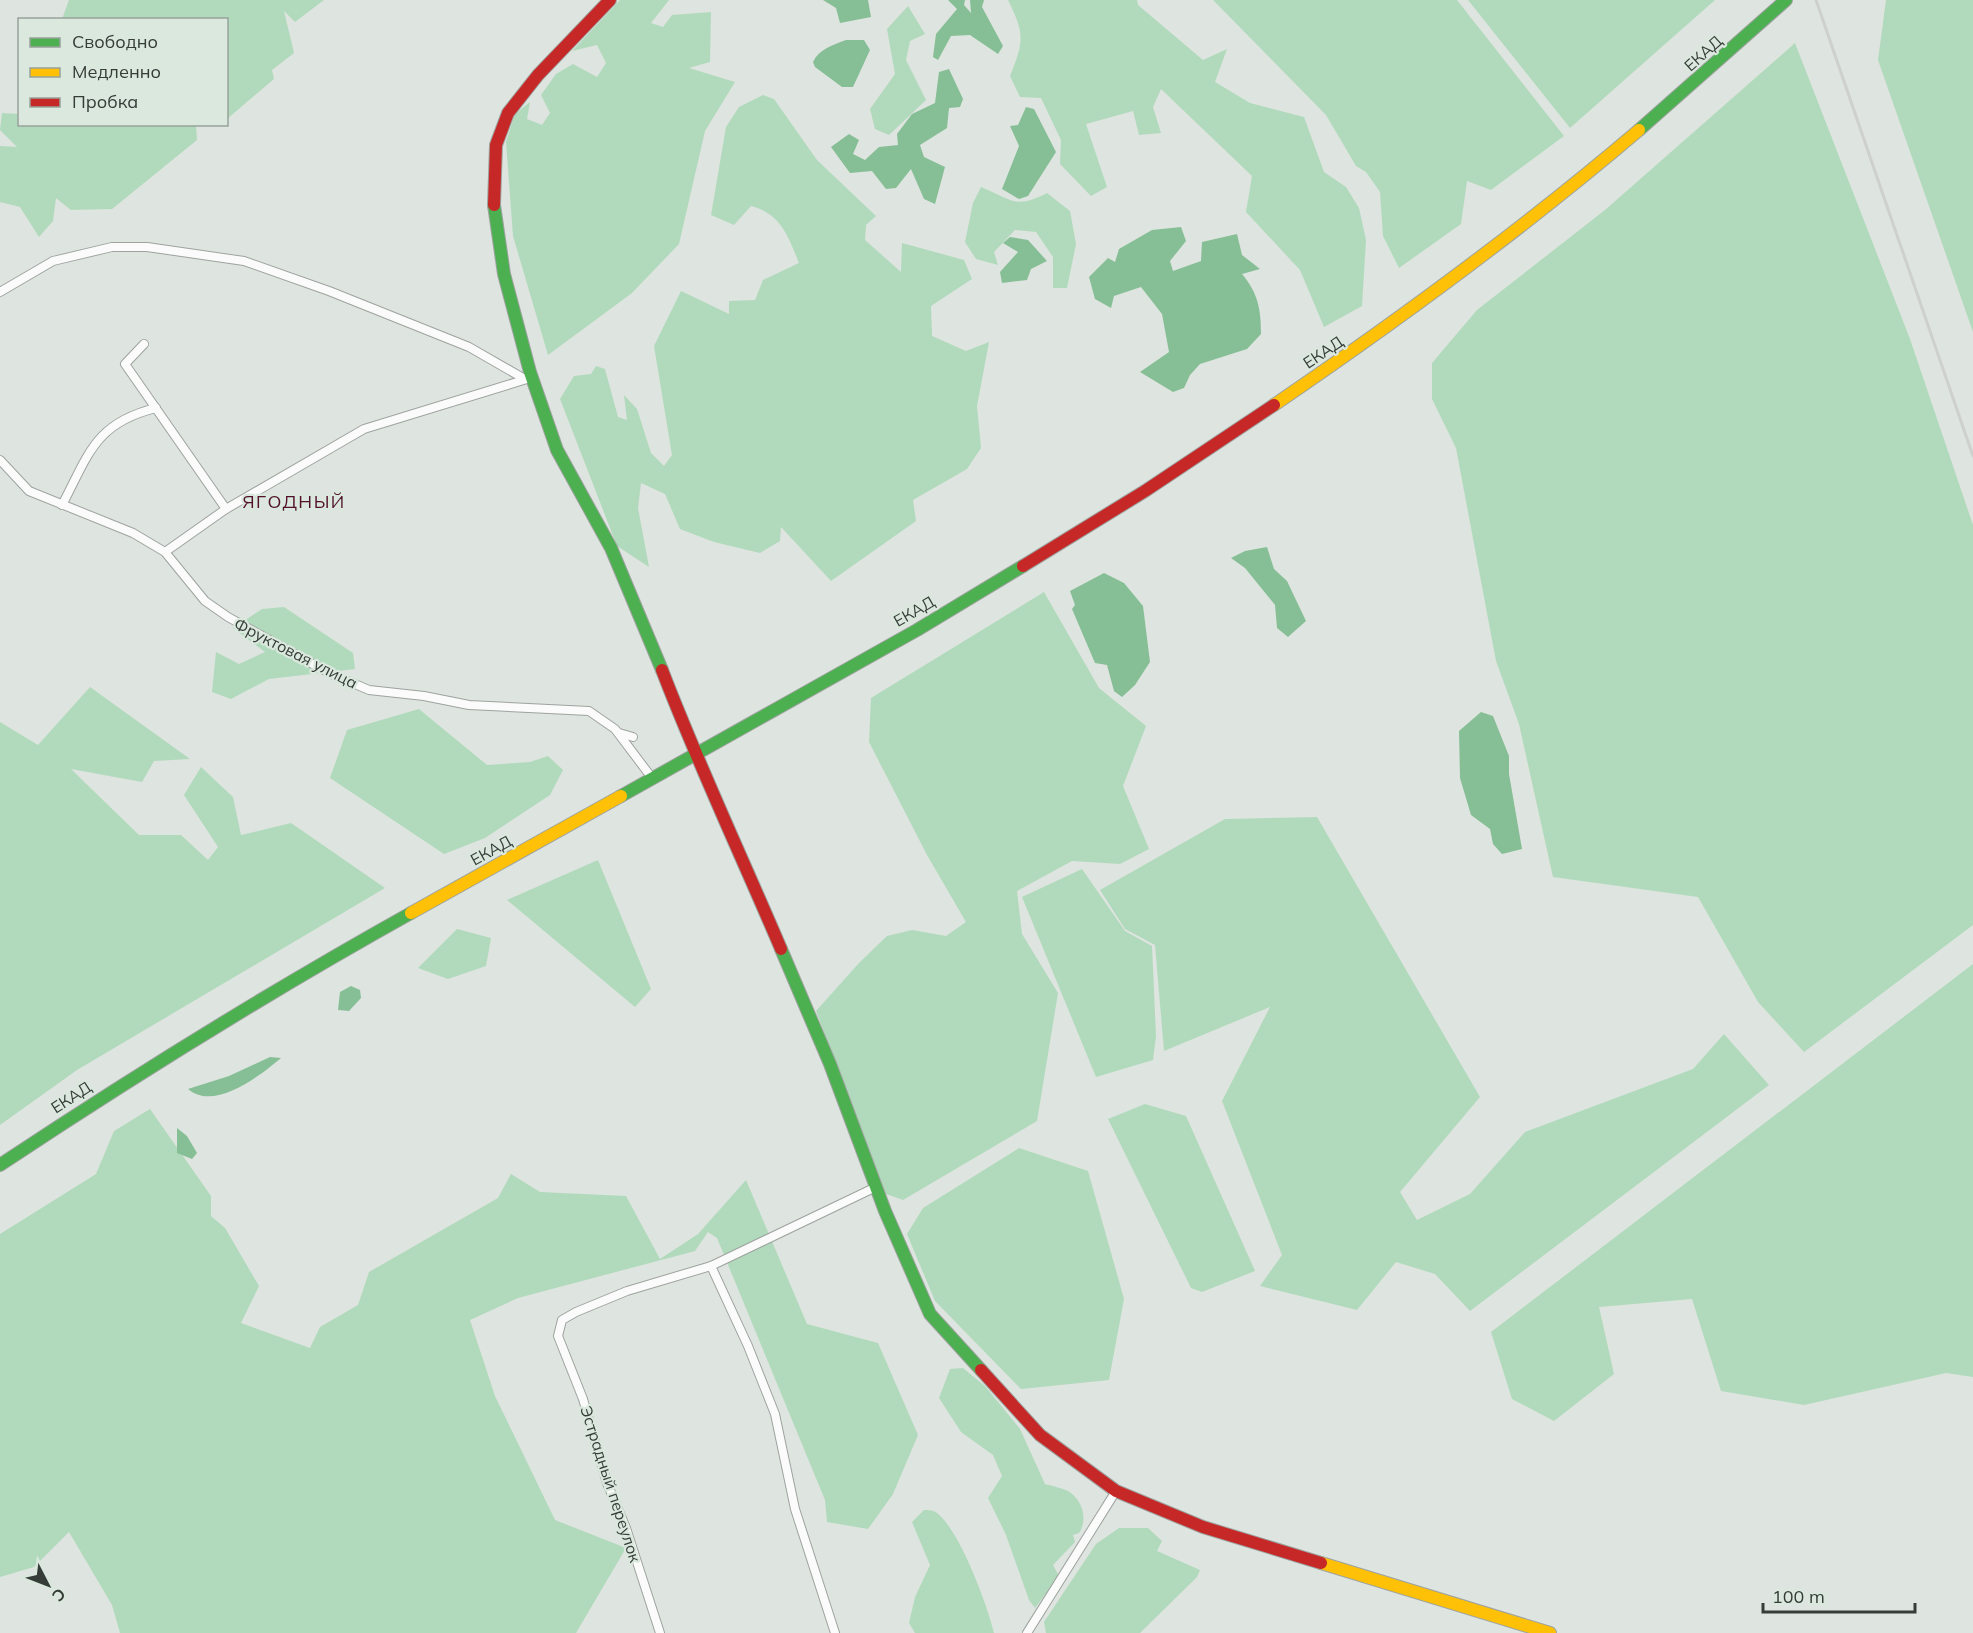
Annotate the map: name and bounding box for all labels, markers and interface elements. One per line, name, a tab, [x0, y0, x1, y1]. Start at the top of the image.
legend	[18, 18, 228, 126]
text: Свободно	[72, 30, 158, 53]
street label: ЕКАД	[1680, 31, 1726, 75]
text: Медленно	[72, 60, 161, 83]
text: Пробка	[72, 90, 138, 113]
street label: ЕКАД	[1299, 331, 1347, 373]
district label: ЯГОДНЫЙ	[242, 490, 346, 513]
street label: ЕКАД	[890, 591, 938, 631]
street label: Фруктовая улица	[231, 613, 361, 693]
street label: ЕКАД	[467, 830, 515, 869]
street label: ЕКАД	[47, 1076, 95, 1117]
street label: Эстрадный переулок	[576, 1403, 646, 1565]
north arrow	[18, 1555, 78, 1615]
scale bar	[1763, 1576, 1914, 1614]
text: С	[48, 1584, 70, 1606]
text: 100 m	[1772, 1585, 1825, 1608]

